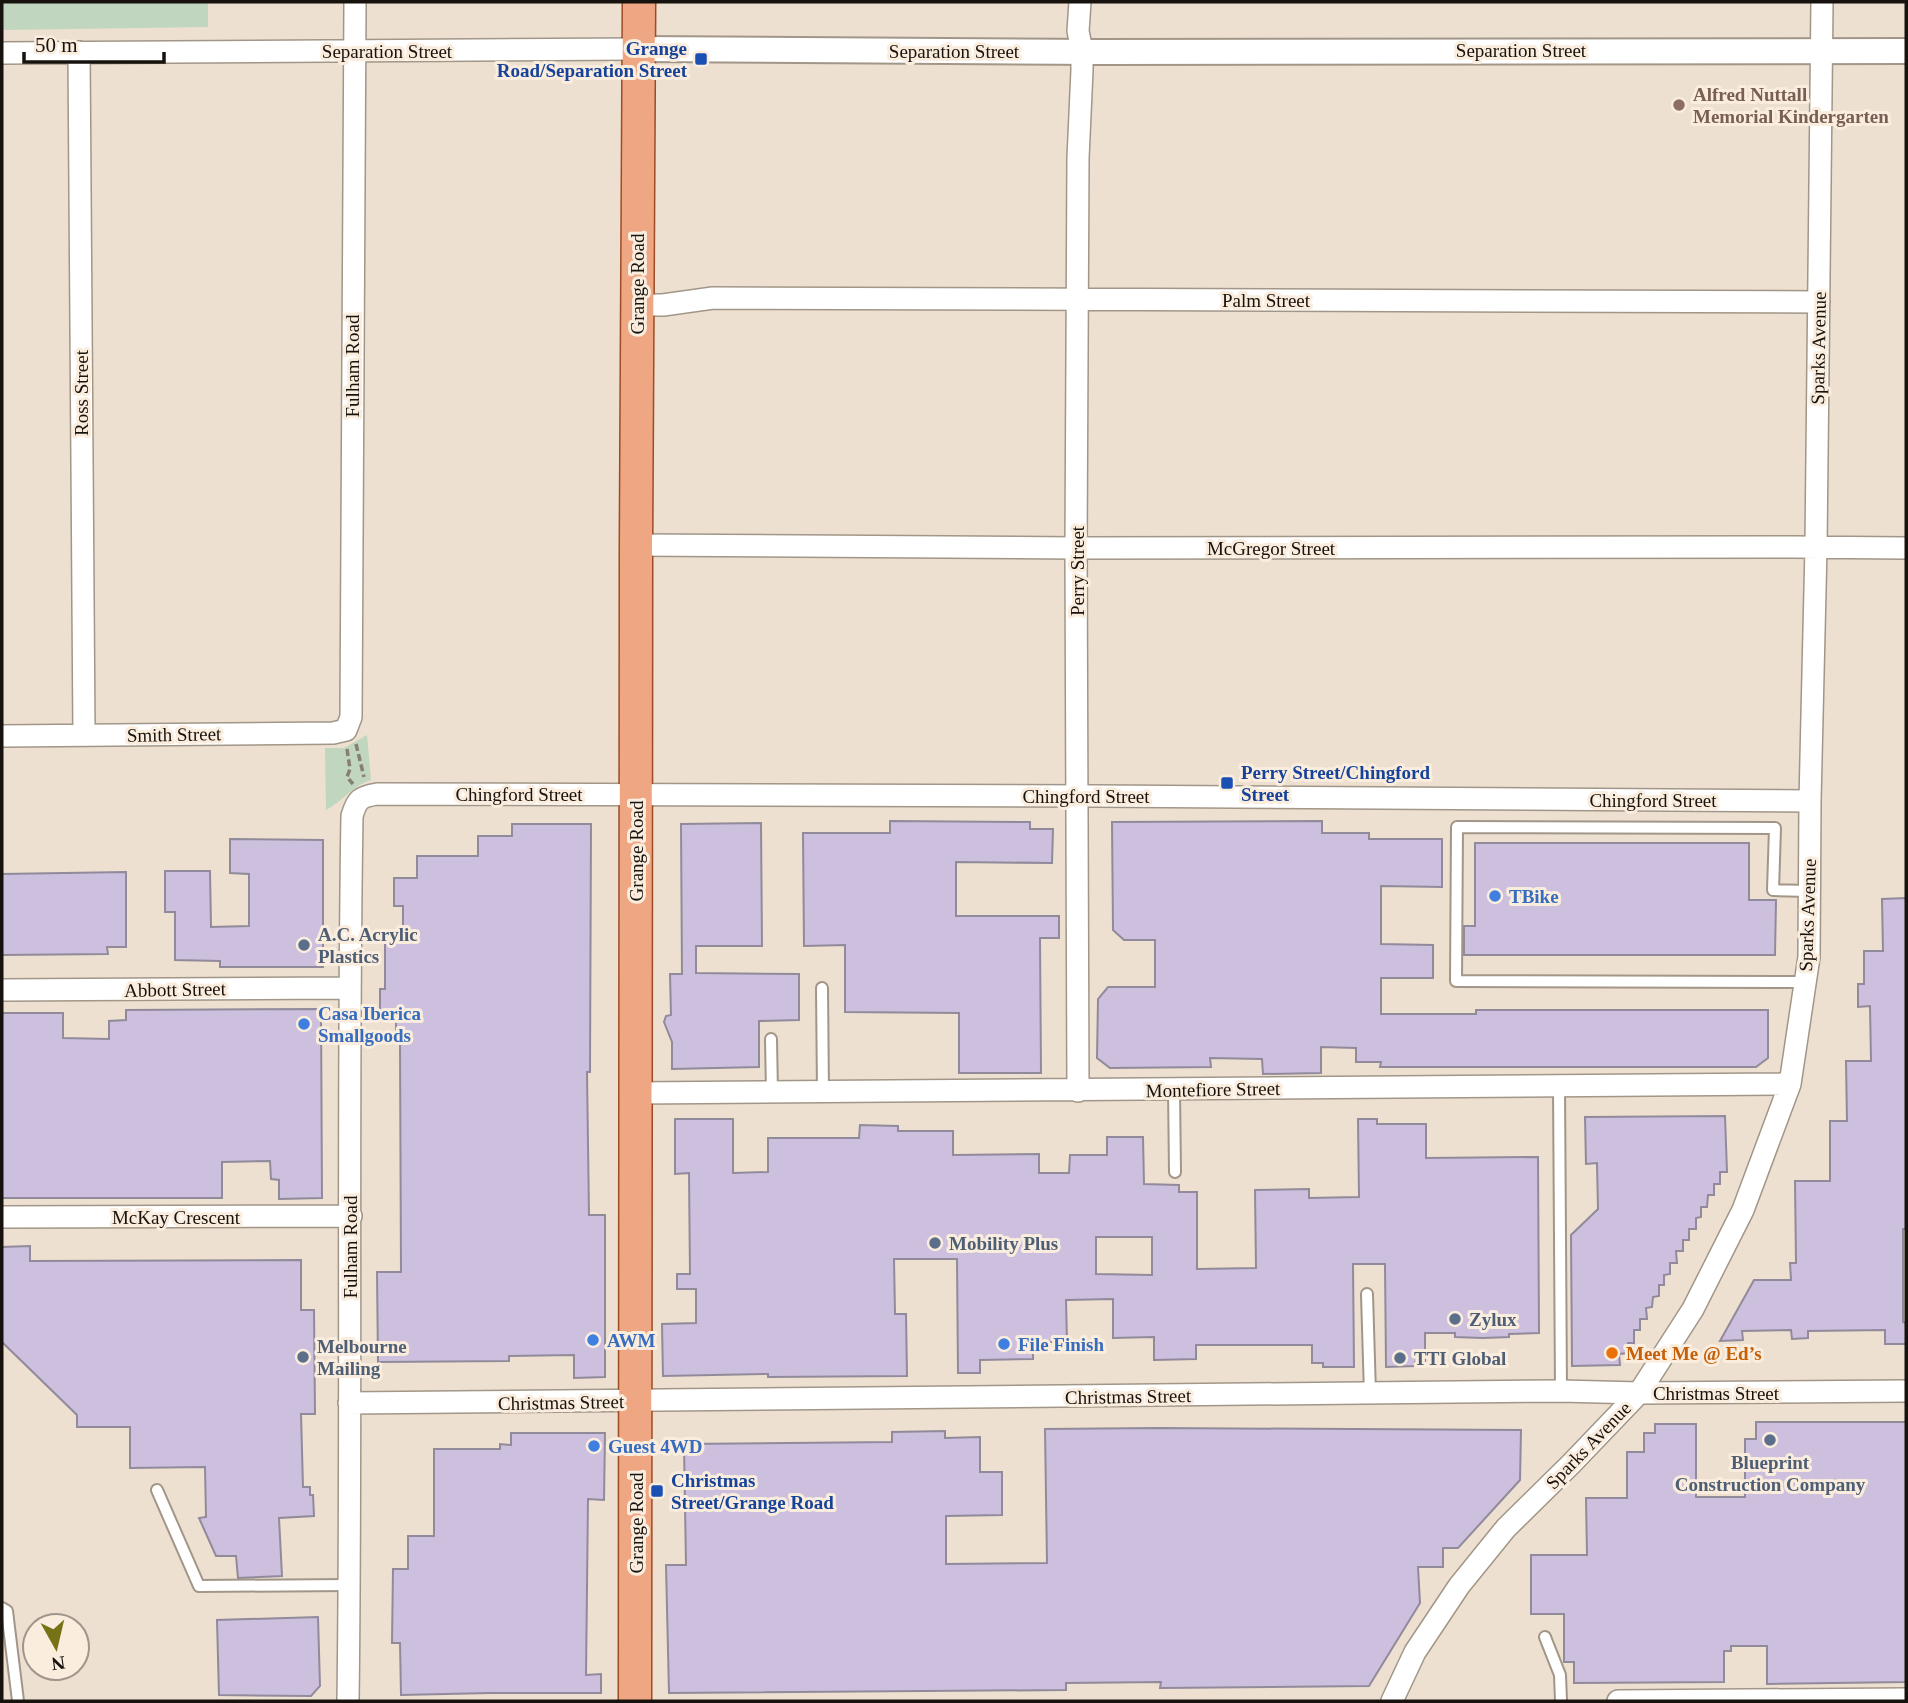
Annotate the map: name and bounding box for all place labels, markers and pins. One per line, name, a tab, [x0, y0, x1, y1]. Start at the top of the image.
place label: Grange Road/Separation Street	[497, 38, 688, 81]
marker: Grange Road/Separation Street	[693, 51, 709, 67]
place label: Alfred Nuttall Memorial Kindergarten	[1693, 84, 1889, 127]
marker: Alfred Nuttall Memorial Kindergarten	[1671, 97, 1687, 113]
place label: Perry Street/Chingford Street	[1241, 762, 1431, 805]
marker: Perry Street/Chingford Street	[1219, 775, 1235, 791]
place label: TBike	[1509, 886, 1559, 907]
marker: TBike	[1487, 888, 1503, 904]
place label: A.C. Acrylic Plastics	[318, 924, 418, 967]
marker: A.C. Acrylic Plastics	[296, 937, 312, 953]
place label: Casa Iberica Smallgoods	[318, 1003, 421, 1046]
marker: Casa Iberica Smallgoods	[296, 1016, 312, 1032]
place label: Mobility Plus	[949, 1233, 1058, 1254]
marker: Mobility Plus	[927, 1235, 943, 1251]
place label: Zylux	[1469, 1309, 1517, 1330]
marker: Zylux	[1447, 1311, 1463, 1327]
place label: AWM	[607, 1330, 656, 1351]
marker: AWM	[585, 1332, 601, 1348]
place label: File Finish	[1018, 1334, 1104, 1355]
place label: Melbourne Mailing	[317, 1336, 407, 1379]
marker: File Finish	[996, 1336, 1012, 1352]
place label: Meet Me @ Ed’s	[1626, 1343, 1762, 1364]
marker: Meet Me @ Ed’s	[1604, 1345, 1620, 1361]
place label: TTI Global	[1414, 1348, 1506, 1369]
marker: Melbourne Mailing	[295, 1349, 311, 1365]
marker: TTI Global	[1392, 1350, 1408, 1366]
marker: Blueprint Construction Company	[1762, 1432, 1778, 1448]
place label: Guest 4WD	[608, 1436, 702, 1457]
marker: Guest 4WD	[586, 1438, 602, 1454]
place label: Blueprint Construction Company	[1675, 1452, 1866, 1495]
place label: Christmas Street/Grange Road	[671, 1470, 834, 1513]
marker: Christmas Street/Grange Road	[649, 1483, 665, 1499]

